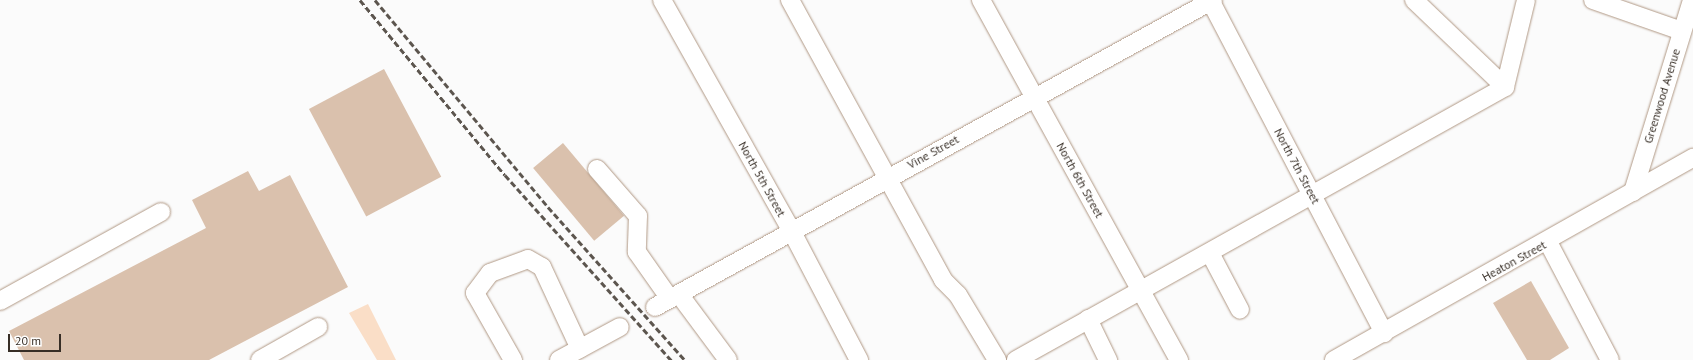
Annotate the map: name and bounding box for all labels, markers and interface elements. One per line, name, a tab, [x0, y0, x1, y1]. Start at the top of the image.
street label: Greenwood Avenue	[1641, 47, 1683, 145]
street label: North 7th Street	[1271, 126, 1323, 206]
street label: Vine Street	[905, 132, 961, 172]
street label: North 5th Street	[735, 139, 789, 219]
street label: North 6th Street	[1053, 140, 1107, 220]
street label: Heaton Street	[1480, 238, 1548, 284]
scale bar	[10, 326, 63, 352]
text: 20 m	[15, 333, 41, 348]

